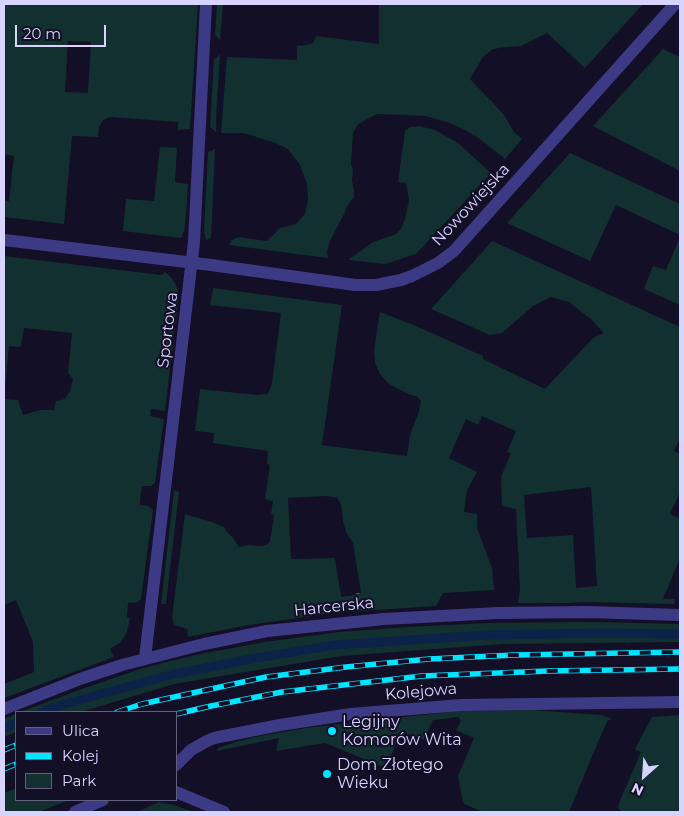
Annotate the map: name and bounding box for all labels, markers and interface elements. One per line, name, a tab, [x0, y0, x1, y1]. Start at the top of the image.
scale bar	[18, 15, 109, 47]
text: 20 m	[23, 24, 61, 43]
street label: Nowowiejska	[428, 160, 514, 250]
street label: Sportowa	[154, 291, 182, 369]
street label: Harcerska	[293, 593, 375, 621]
street label: Kolejowa	[384, 679, 458, 705]
legend	[15, 711, 178, 801]
place label: Legijny Komorów Wita	[342, 712, 462, 750]
text: Ulica	[62, 721, 99, 740]
marker: Legijny Komorów Wita	[326, 725, 338, 737]
text: Kolej	[62, 746, 99, 765]
north arrow	[619, 751, 669, 801]
place label: Dom Złotego Wieku	[337, 755, 443, 793]
marker: Dom Złotego Wieku	[321, 768, 333, 780]
text: Park	[62, 771, 96, 790]
text: N	[628, 779, 646, 800]

